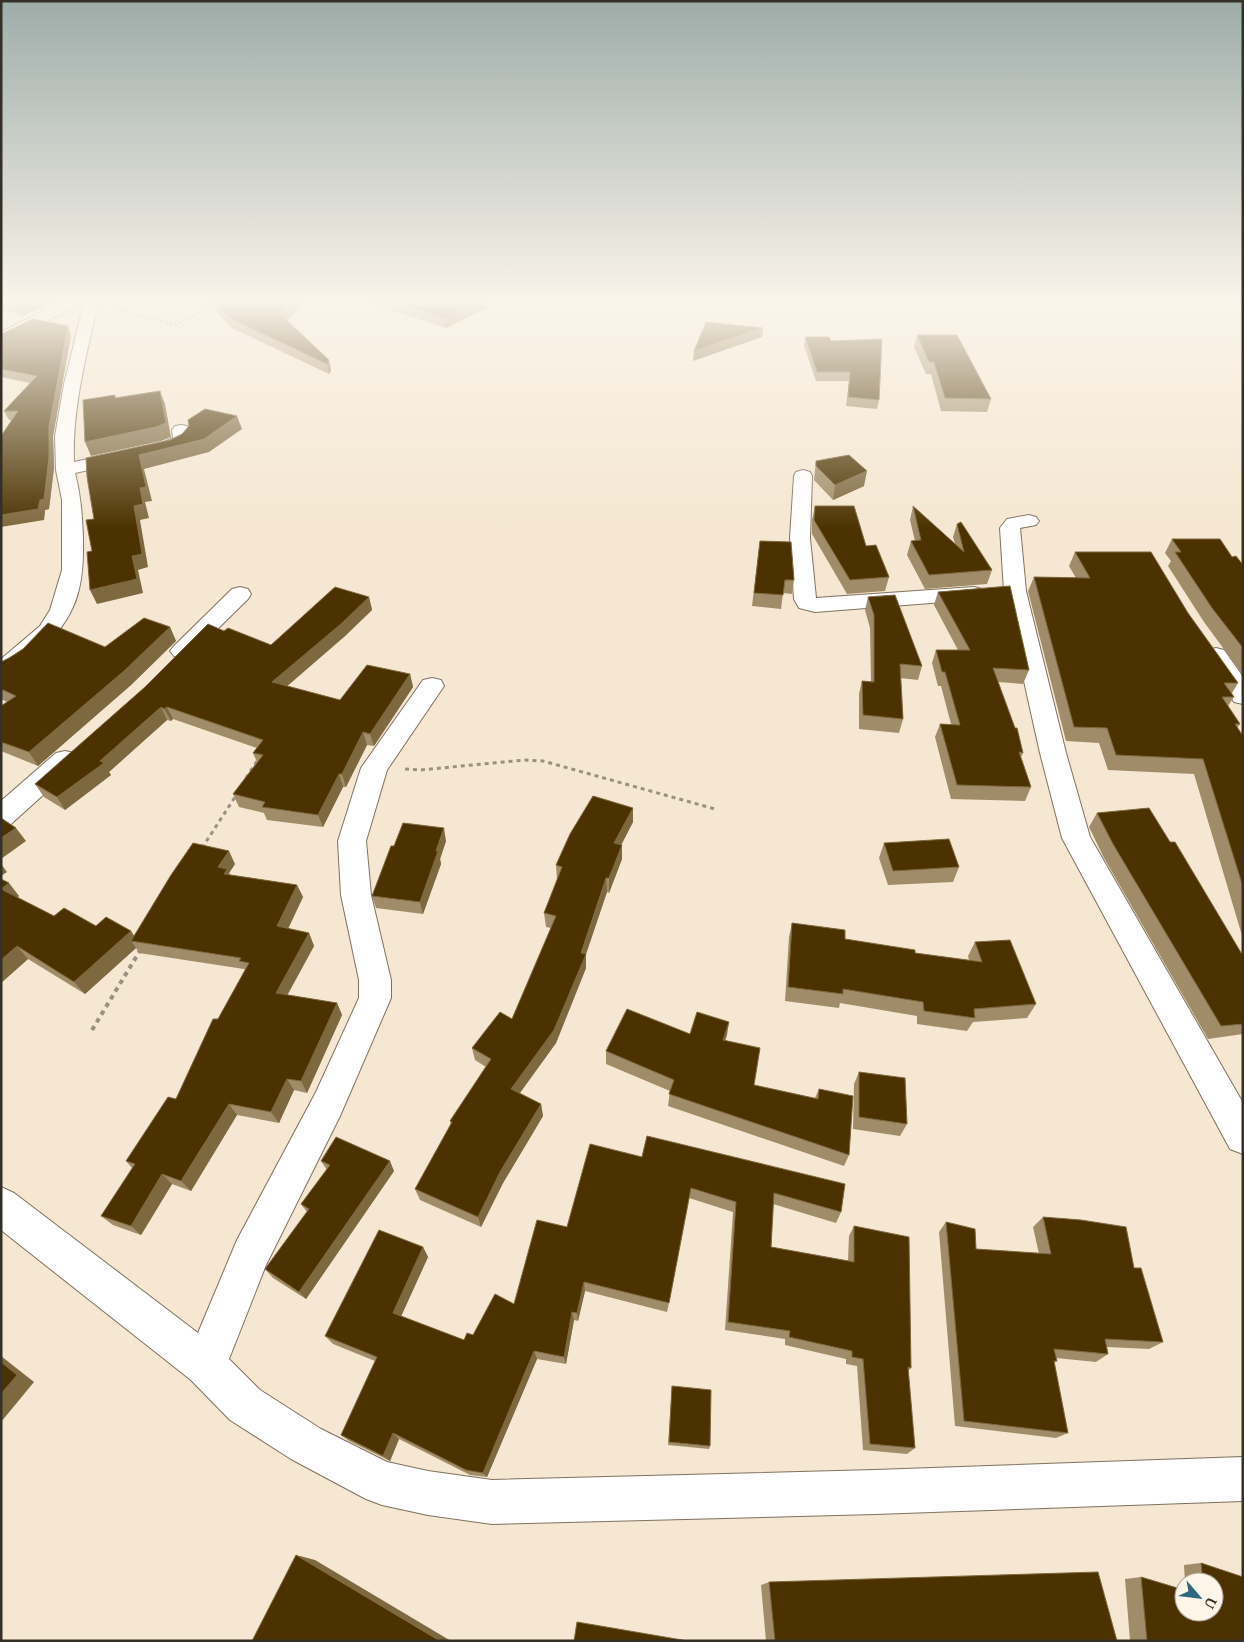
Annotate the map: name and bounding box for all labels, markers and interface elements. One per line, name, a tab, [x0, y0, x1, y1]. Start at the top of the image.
north arrow	[1174, 1572, 1224, 1622]
text: U	[1200, 1594, 1222, 1612]

